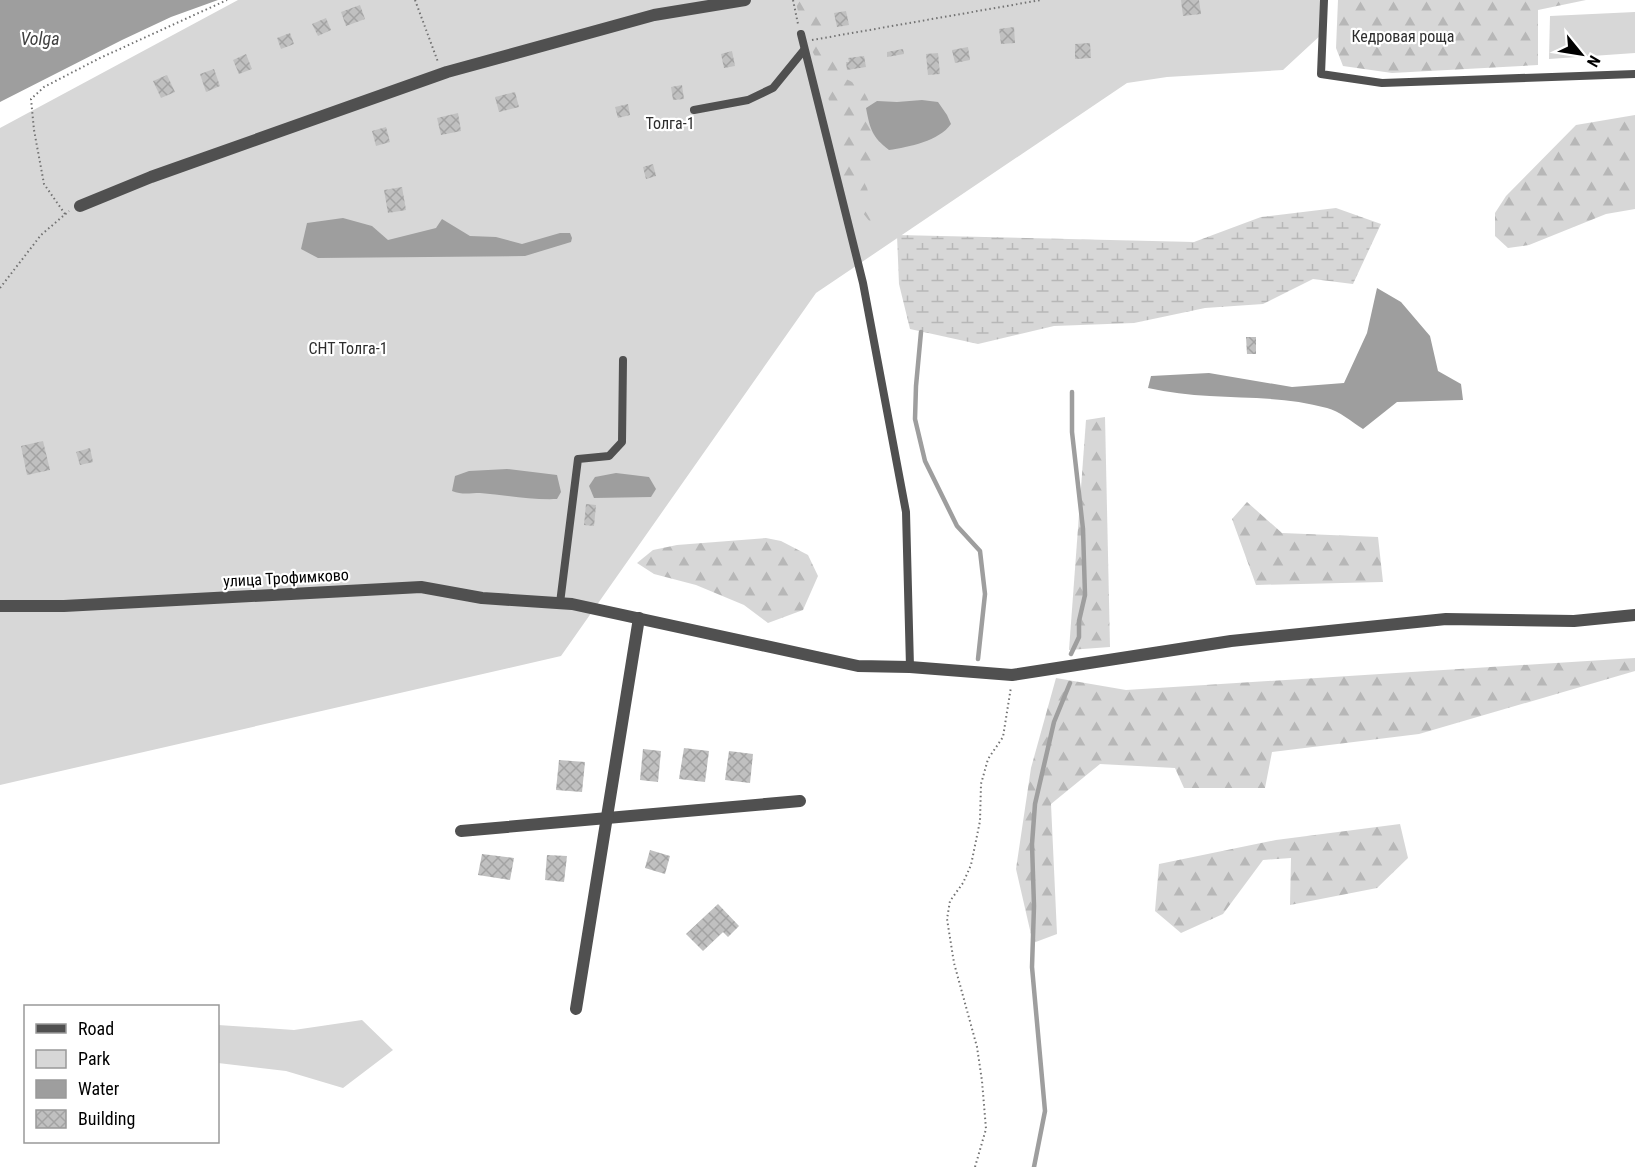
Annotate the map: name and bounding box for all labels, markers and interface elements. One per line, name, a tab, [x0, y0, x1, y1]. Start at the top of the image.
north arrow	[1551, 24, 1611, 84]
park label: Кедровая роща	[1351, 27, 1455, 46]
water label: Volga	[20, 28, 60, 49]
text: N	[1583, 52, 1604, 70]
park label: Толга-1	[645, 114, 695, 133]
park label: СНТ Толга-1	[308, 339, 388, 358]
street label: улица Трофимково	[223, 565, 349, 591]
legend	[24, 1005, 219, 1143]
text: Road	[78, 1018, 114, 1039]
text: Park	[78, 1048, 110, 1069]
text: Water	[78, 1078, 120, 1099]
text: Building	[78, 1108, 135, 1129]

